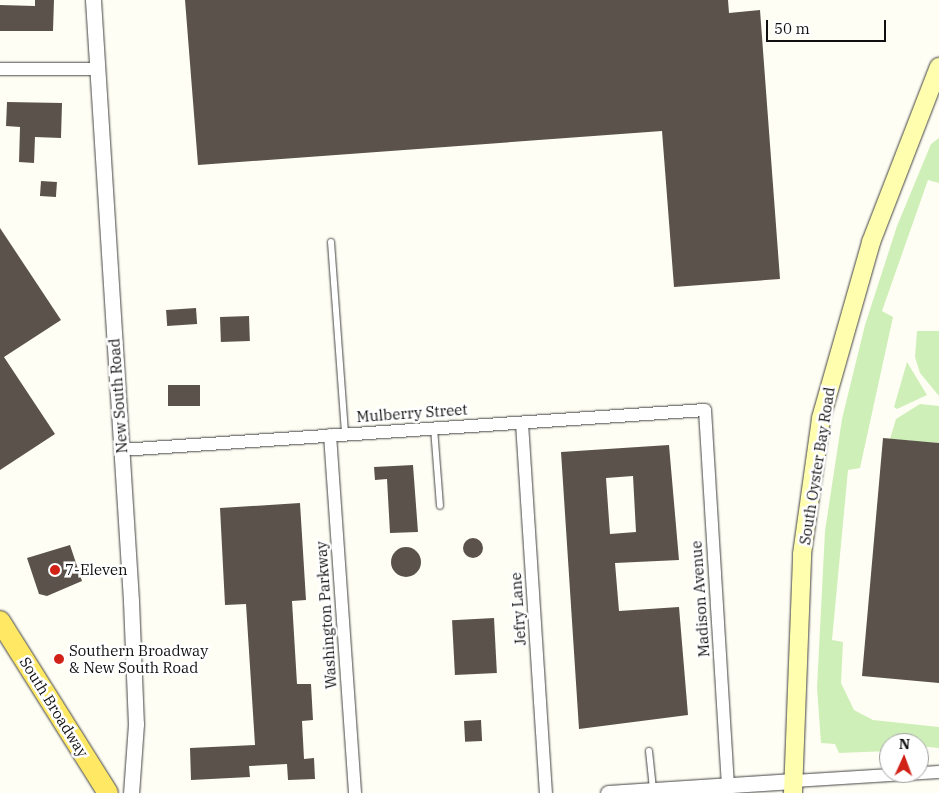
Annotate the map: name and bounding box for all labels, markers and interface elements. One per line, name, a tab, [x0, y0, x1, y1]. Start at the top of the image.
scale bar	[769, 10, 889, 42]
text: 50 m	[774, 19, 810, 38]
street label: New South Road	[105, 338, 131, 454]
street label: South Oyster Bay Road	[796, 386, 838, 546]
street label: Mulberry Street	[356, 400, 468, 426]
street label: Washington Parkway	[312, 540, 340, 690]
street label: Madison Avenue	[687, 540, 713, 658]
place label: 7-Eleven	[65, 561, 128, 579]
marker: 7-Eleven	[49, 564, 61, 576]
street label: Jefry Lane	[506, 572, 530, 646]
place label: Southern Broadway & New South Road	[69, 641, 208, 676]
marker: Southern Broadway & New South Road	[53, 653, 65, 665]
street label: South Broadway	[16, 654, 92, 760]
north arrow	[879, 733, 929, 783]
text: N	[899, 735, 910, 753]

